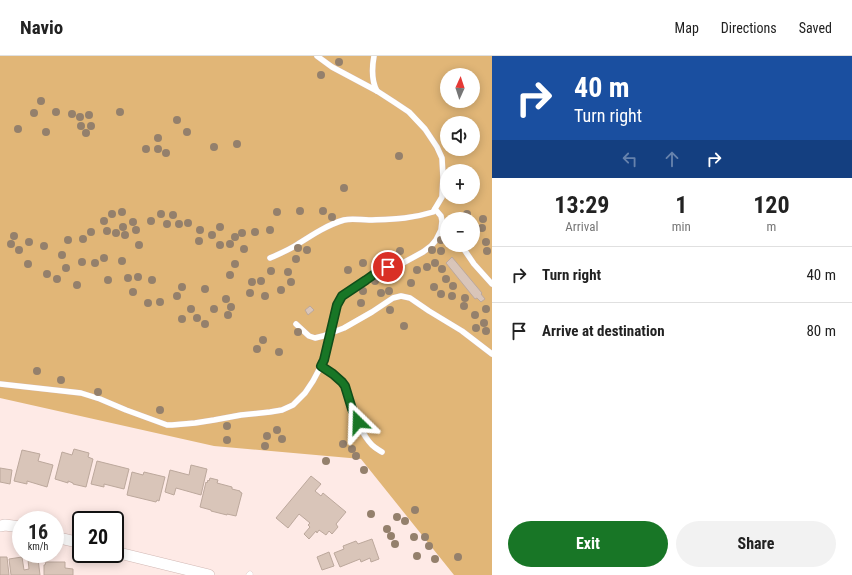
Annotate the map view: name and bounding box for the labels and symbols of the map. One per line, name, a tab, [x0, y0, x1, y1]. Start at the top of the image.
north arrow	[440, 68, 480, 108]
pin	[371, 250, 405, 284]
position arrow	[337, 401, 379, 443]
speed limit sign: 20	[72, 511, 124, 563]

